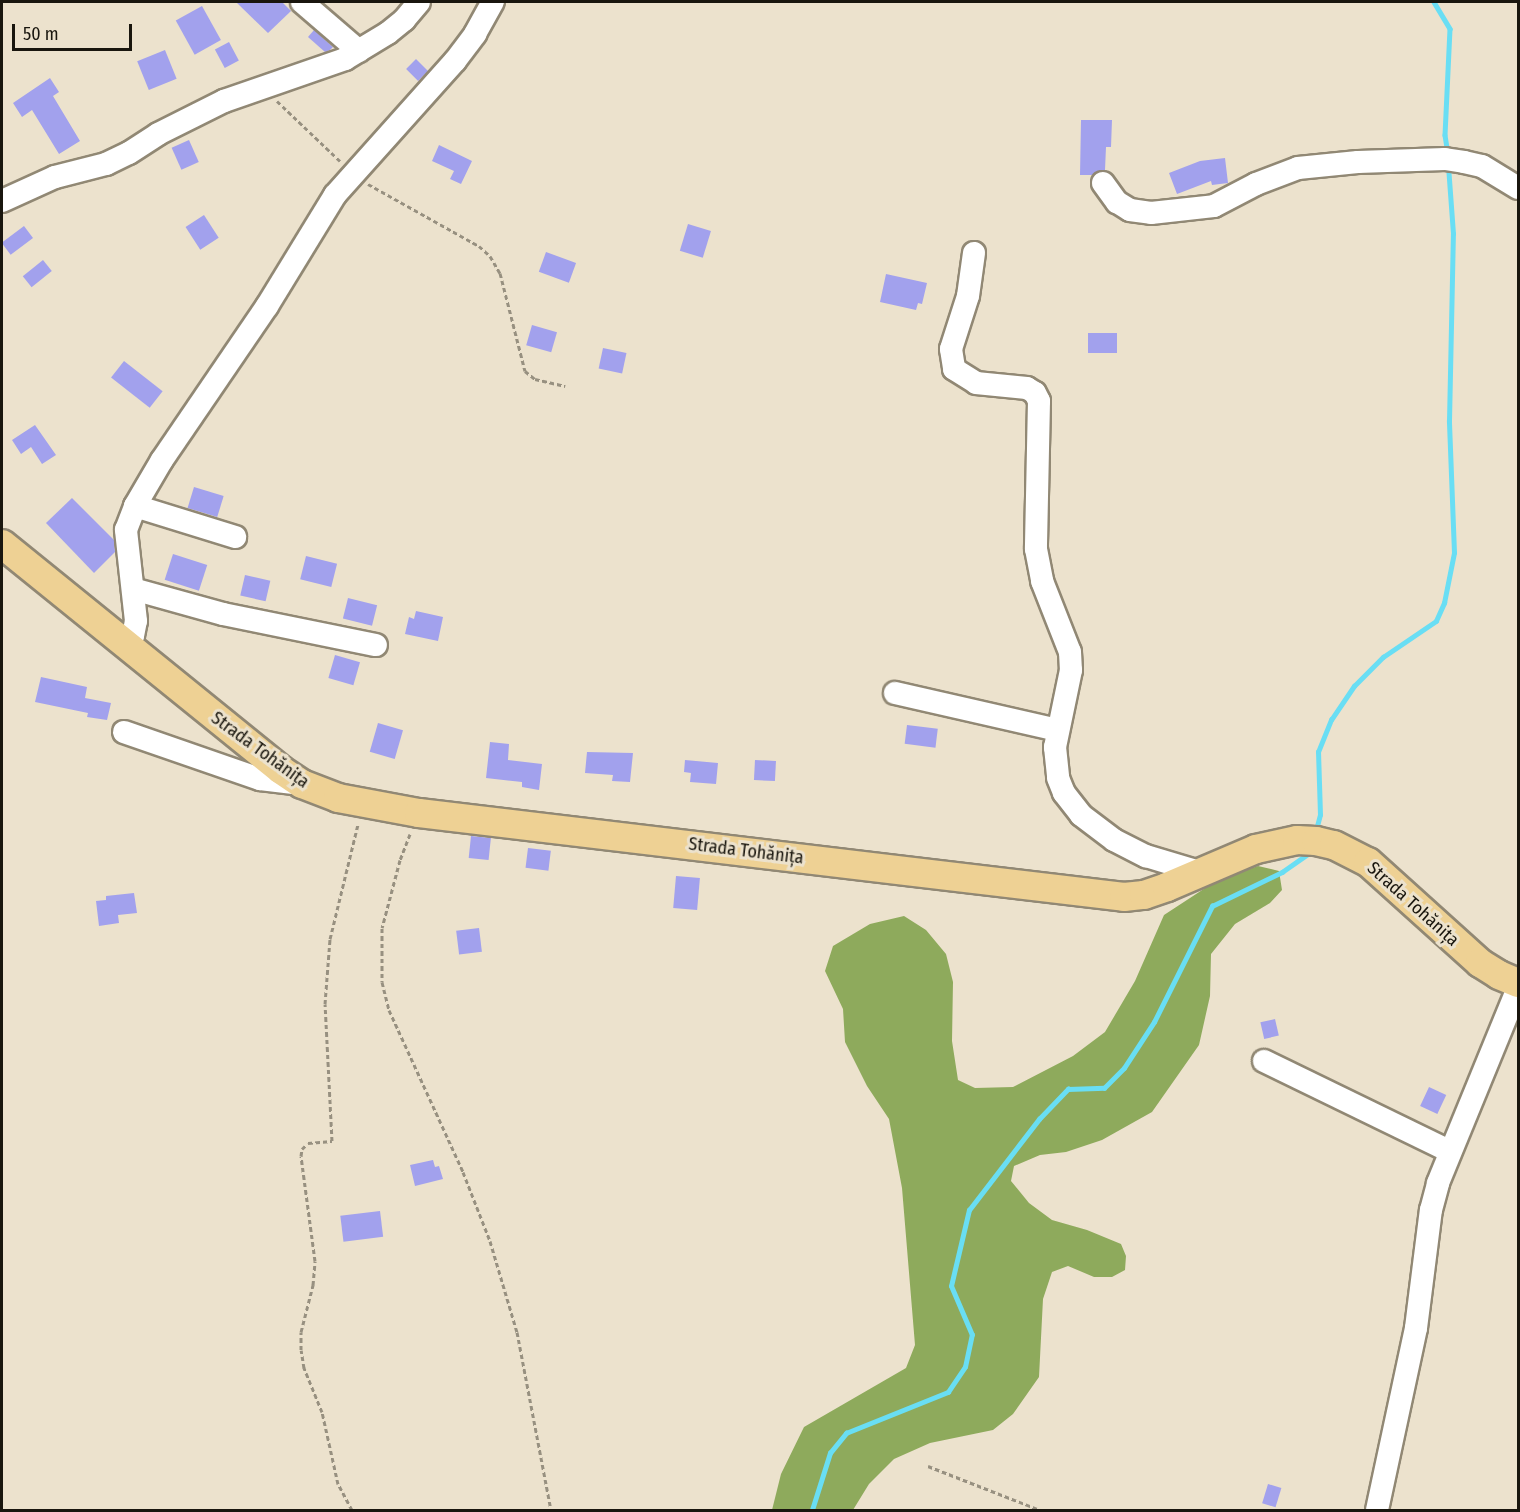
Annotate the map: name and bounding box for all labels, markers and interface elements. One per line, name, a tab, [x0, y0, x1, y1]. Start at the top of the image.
scale bar	[15, 12, 135, 50]
text: 50 m	[23, 23, 59, 45]
street label: Strada Tohănița	[207, 707, 313, 793]
street label: Strada Tohănița	[687, 833, 805, 869]
street label: Strada Tohănița	[1363, 857, 1463, 951]

